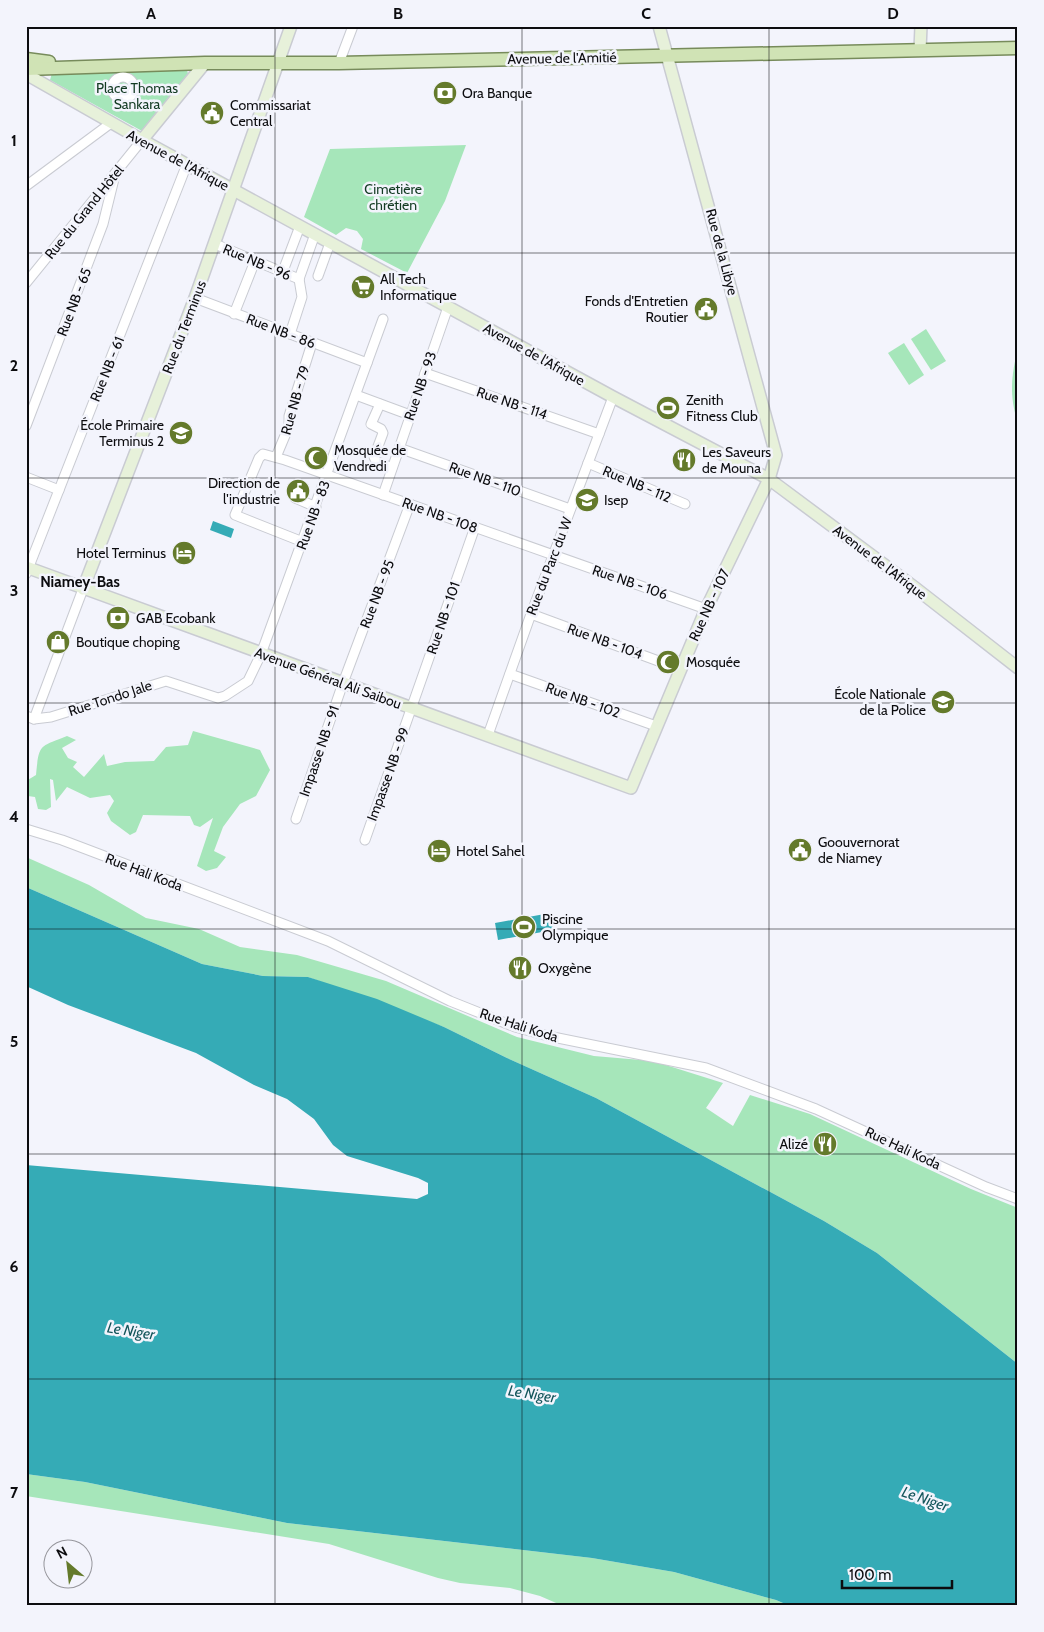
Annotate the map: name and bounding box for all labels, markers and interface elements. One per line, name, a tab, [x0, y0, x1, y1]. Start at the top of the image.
text: A	[146, 4, 156, 23]
text: B	[393, 4, 403, 23]
text: C	[641, 4, 651, 23]
text: D	[887, 4, 899, 23]
street label: Avenue de l'Amitié	[507, 48, 617, 68]
park label: Place Thomas Sankara	[96, 79, 178, 113]
bank icon: Ora Banque	[432, 80, 458, 106]
place label: Ora Banque	[462, 84, 532, 102]
place label: Commissariat Central	[230, 96, 311, 130]
public building icon: Commissariat Central	[199, 100, 225, 126]
street label: Avenue de l'Afrique	[124, 125, 232, 195]
text: 1	[11, 131, 17, 150]
street label: Rue du Grand Hôtel	[41, 161, 128, 263]
park label: Cimetière chrétien	[364, 180, 422, 214]
street label: Rue de la Libye	[702, 207, 742, 297]
street label: Rue NB - 96	[220, 240, 294, 284]
street label: Rue NB - 65	[53, 265, 95, 339]
place label: All Tech Informatique	[380, 270, 457, 304]
supermarket icon: All Tech Informatique	[350, 274, 376, 300]
street label: Rue du Terminus	[158, 278, 210, 376]
place label: Fonds d'Entretien Routier	[585, 292, 689, 326]
public building icon: Fonds d'Entretien Routier	[693, 296, 719, 322]
street label: Rue NB - 86	[244, 310, 318, 352]
street label: Avenue de l'Afrique	[480, 319, 588, 389]
street label: Rue NB - 61	[86, 334, 128, 404]
street label: Rue NB - 93	[400, 349, 440, 423]
text: 2	[10, 356, 18, 375]
street label: Rue NB - 79	[277, 363, 314, 437]
street label: Rue NB - 114	[474, 383, 550, 423]
place label: Zenith Fitness Club	[686, 391, 758, 425]
sports icon: Zenith Fitness Club	[655, 395, 681, 421]
place label: École Primaire Terminus 2	[80, 416, 164, 450]
school or university icon: École Primaire Terminus 2	[168, 420, 194, 446]
place label: Mosquée de Vendredi	[334, 441, 406, 475]
place label: Les Saveurs de Mouna	[702, 443, 771, 477]
mosque icon: Mosquée de Vendredi	[303, 445, 329, 471]
restaurant icon: Les Saveurs de Mouna	[671, 447, 697, 473]
street label: Rue NB - 110	[447, 458, 524, 500]
street label: Rue NB - 112	[600, 461, 674, 507]
place label: Direction de l'industrie	[208, 474, 280, 508]
public building icon: Direction de l'industrie	[285, 478, 311, 504]
street label: Rue NB - 83	[292, 478, 334, 552]
school or university icon: Isep	[574, 487, 600, 513]
place label: Isep	[604, 491, 628, 509]
street label: Rue NB - 108	[400, 493, 480, 537]
street label: Rue du Parc du W	[522, 514, 576, 618]
street label: Avenue de l'Afrique	[829, 521, 931, 603]
hotel icon: Hotel Terminus	[171, 540, 197, 566]
place label: Hotel Terminus	[76, 544, 166, 562]
street label: Rue NB - 95	[356, 557, 398, 631]
street label: Rue NB - 106	[590, 561, 670, 603]
street label: Rue NB - 107	[684, 566, 734, 644]
district label: Niamey-Bas	[40, 573, 120, 591]
street label: Rue NB - 101	[422, 579, 464, 657]
text: 3	[10, 581, 18, 600]
bank icon: GAB Ecobank	[105, 605, 131, 631]
place label: GAB Ecobank	[136, 609, 216, 627]
street label: Rue NB - 104	[565, 619, 645, 663]
shop icon: Boutique choping	[45, 629, 71, 655]
place label: Boutique choping	[76, 633, 181, 651]
street label: Avenue Général Ali Saibou	[252, 643, 404, 713]
mosque icon: Mosquée	[655, 649, 681, 675]
place label: Mosquée	[686, 653, 740, 671]
street label: Rue Tondo Jale	[66, 676, 154, 720]
street label: Rue NB - 102	[543, 678, 623, 722]
place label: École Nationale de la Police	[834, 685, 926, 719]
school or university icon: École Nationale de la Police	[930, 689, 956, 715]
street label: Impasse NB - 91	[295, 703, 343, 799]
street label: Impasse NB - 99	[363, 725, 413, 823]
text: 4	[9, 807, 19, 826]
place label: Goouvernorat de Niamey	[818, 833, 900, 867]
public building icon: Goouvernorat de Niamey	[787, 837, 813, 863]
hotel icon: Hotel Sahel	[426, 838, 452, 864]
place label: Hotel Sahel	[456, 842, 525, 860]
street label: Rue Hali Koda	[103, 849, 186, 895]
place label: Piscine Olympique	[542, 910, 608, 944]
sports icon: Piscine Olympique	[511, 914, 537, 940]
restaurant icon: Oxygène	[507, 955, 533, 981]
place label: Oxygène	[538, 959, 591, 977]
street label: Rue Hali Koda	[477, 1004, 561, 1046]
text: 5	[10, 1032, 18, 1051]
street label: Rue Hali Koda	[862, 1123, 944, 1173]
restaurant icon: Alizé	[812, 1131, 838, 1157]
place label: Alizé	[780, 1135, 808, 1153]
text: 6	[10, 1257, 19, 1276]
water label: Le Niger	[106, 1318, 157, 1344]
water label: Le Niger	[507, 1381, 558, 1407]
text: 7	[10, 1483, 19, 1502]
water label: Le Niger	[899, 1483, 952, 1516]
north arrow	[42, 1540, 92, 1590]
text: N	[53, 1542, 70, 1563]
scale bar	[842, 1557, 952, 1589]
text: 100 m	[849, 1566, 891, 1584]

